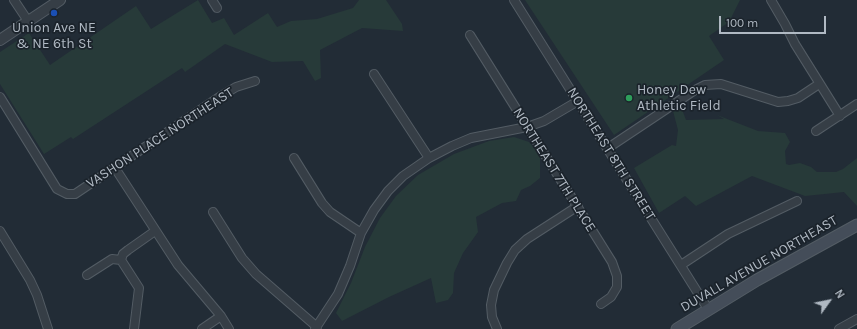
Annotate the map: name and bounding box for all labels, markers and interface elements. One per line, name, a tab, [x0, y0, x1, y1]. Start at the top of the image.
marker: Union Ave NE & NE 6th St	[49, 8, 59, 18]
scale bar	[721, 8, 828, 34]
text: 100 m	[726, 16, 758, 30]
place label: Union Ave NE & NE 6th St	[12, 20, 96, 52]
place label: Honey Dew Athletic Field	[637, 82, 721, 114]
street label: VASHON PLACE NORTHEAST	[83, 84, 237, 192]
street label: NORTHEAST 8TH STREET	[563, 85, 659, 223]
marker: Honey Dew Athletic Field	[624, 93, 634, 103]
street label: NORTHEAST 7TH PLACE	[509, 105, 599, 235]
street label: DUVALL AVENUE NORTHEAST	[678, 212, 840, 316]
north arrow	[809, 281, 849, 321]

